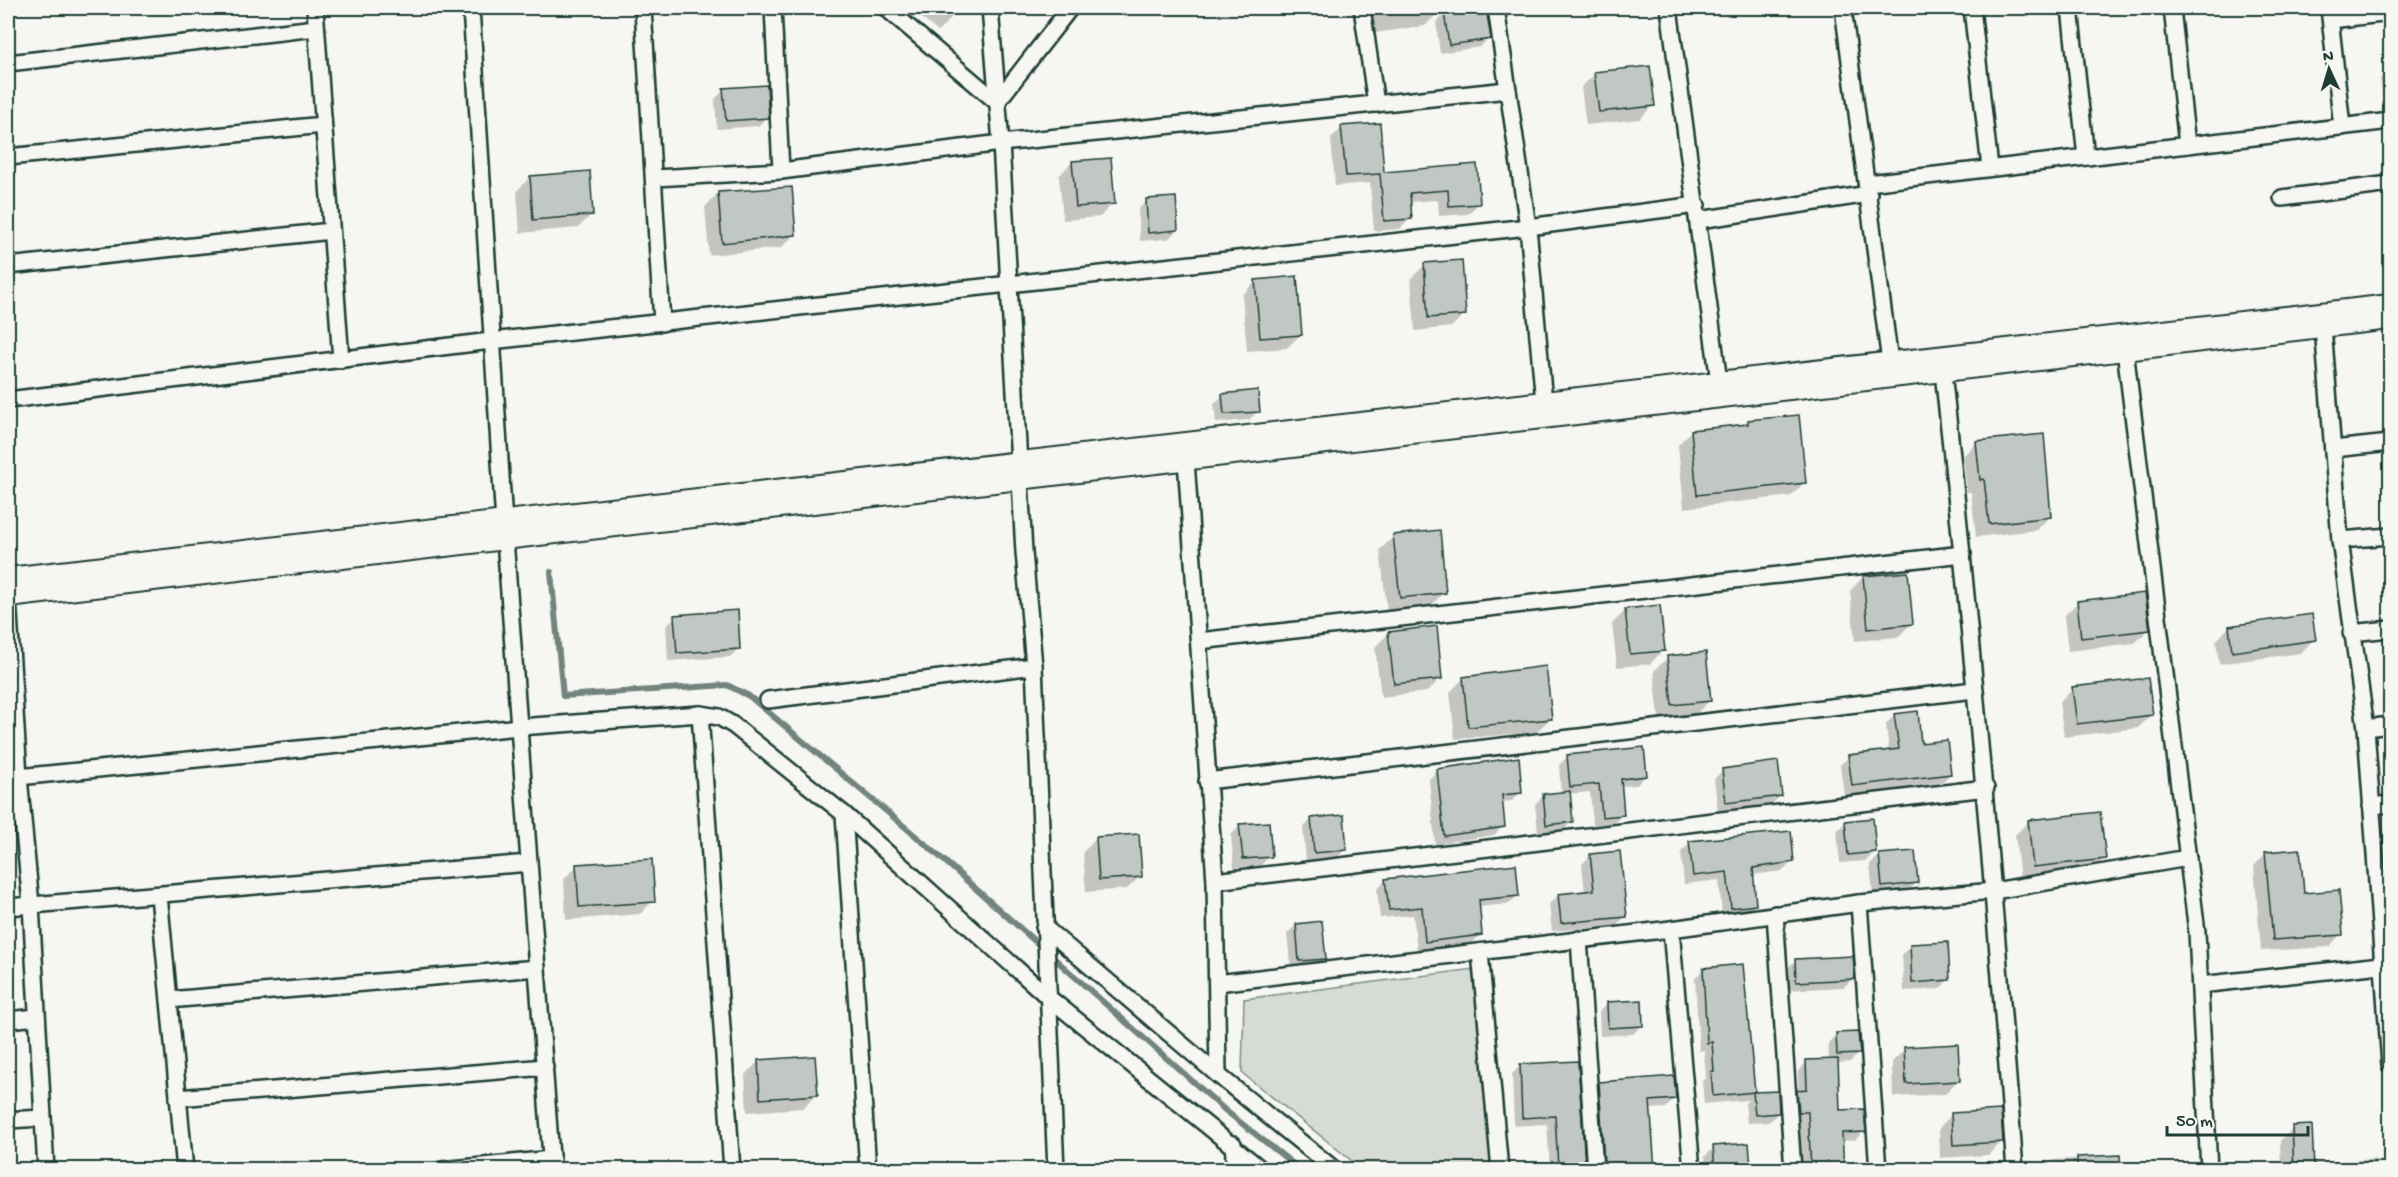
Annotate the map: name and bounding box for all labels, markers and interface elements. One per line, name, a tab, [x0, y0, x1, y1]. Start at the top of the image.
north arrow	[2299, 39, 2359, 99]
text: N	[2322, 48, 2335, 67]
scale bar	[2167, 1099, 2308, 1137]
text: 50 m	[2176, 1112, 2213, 1133]

